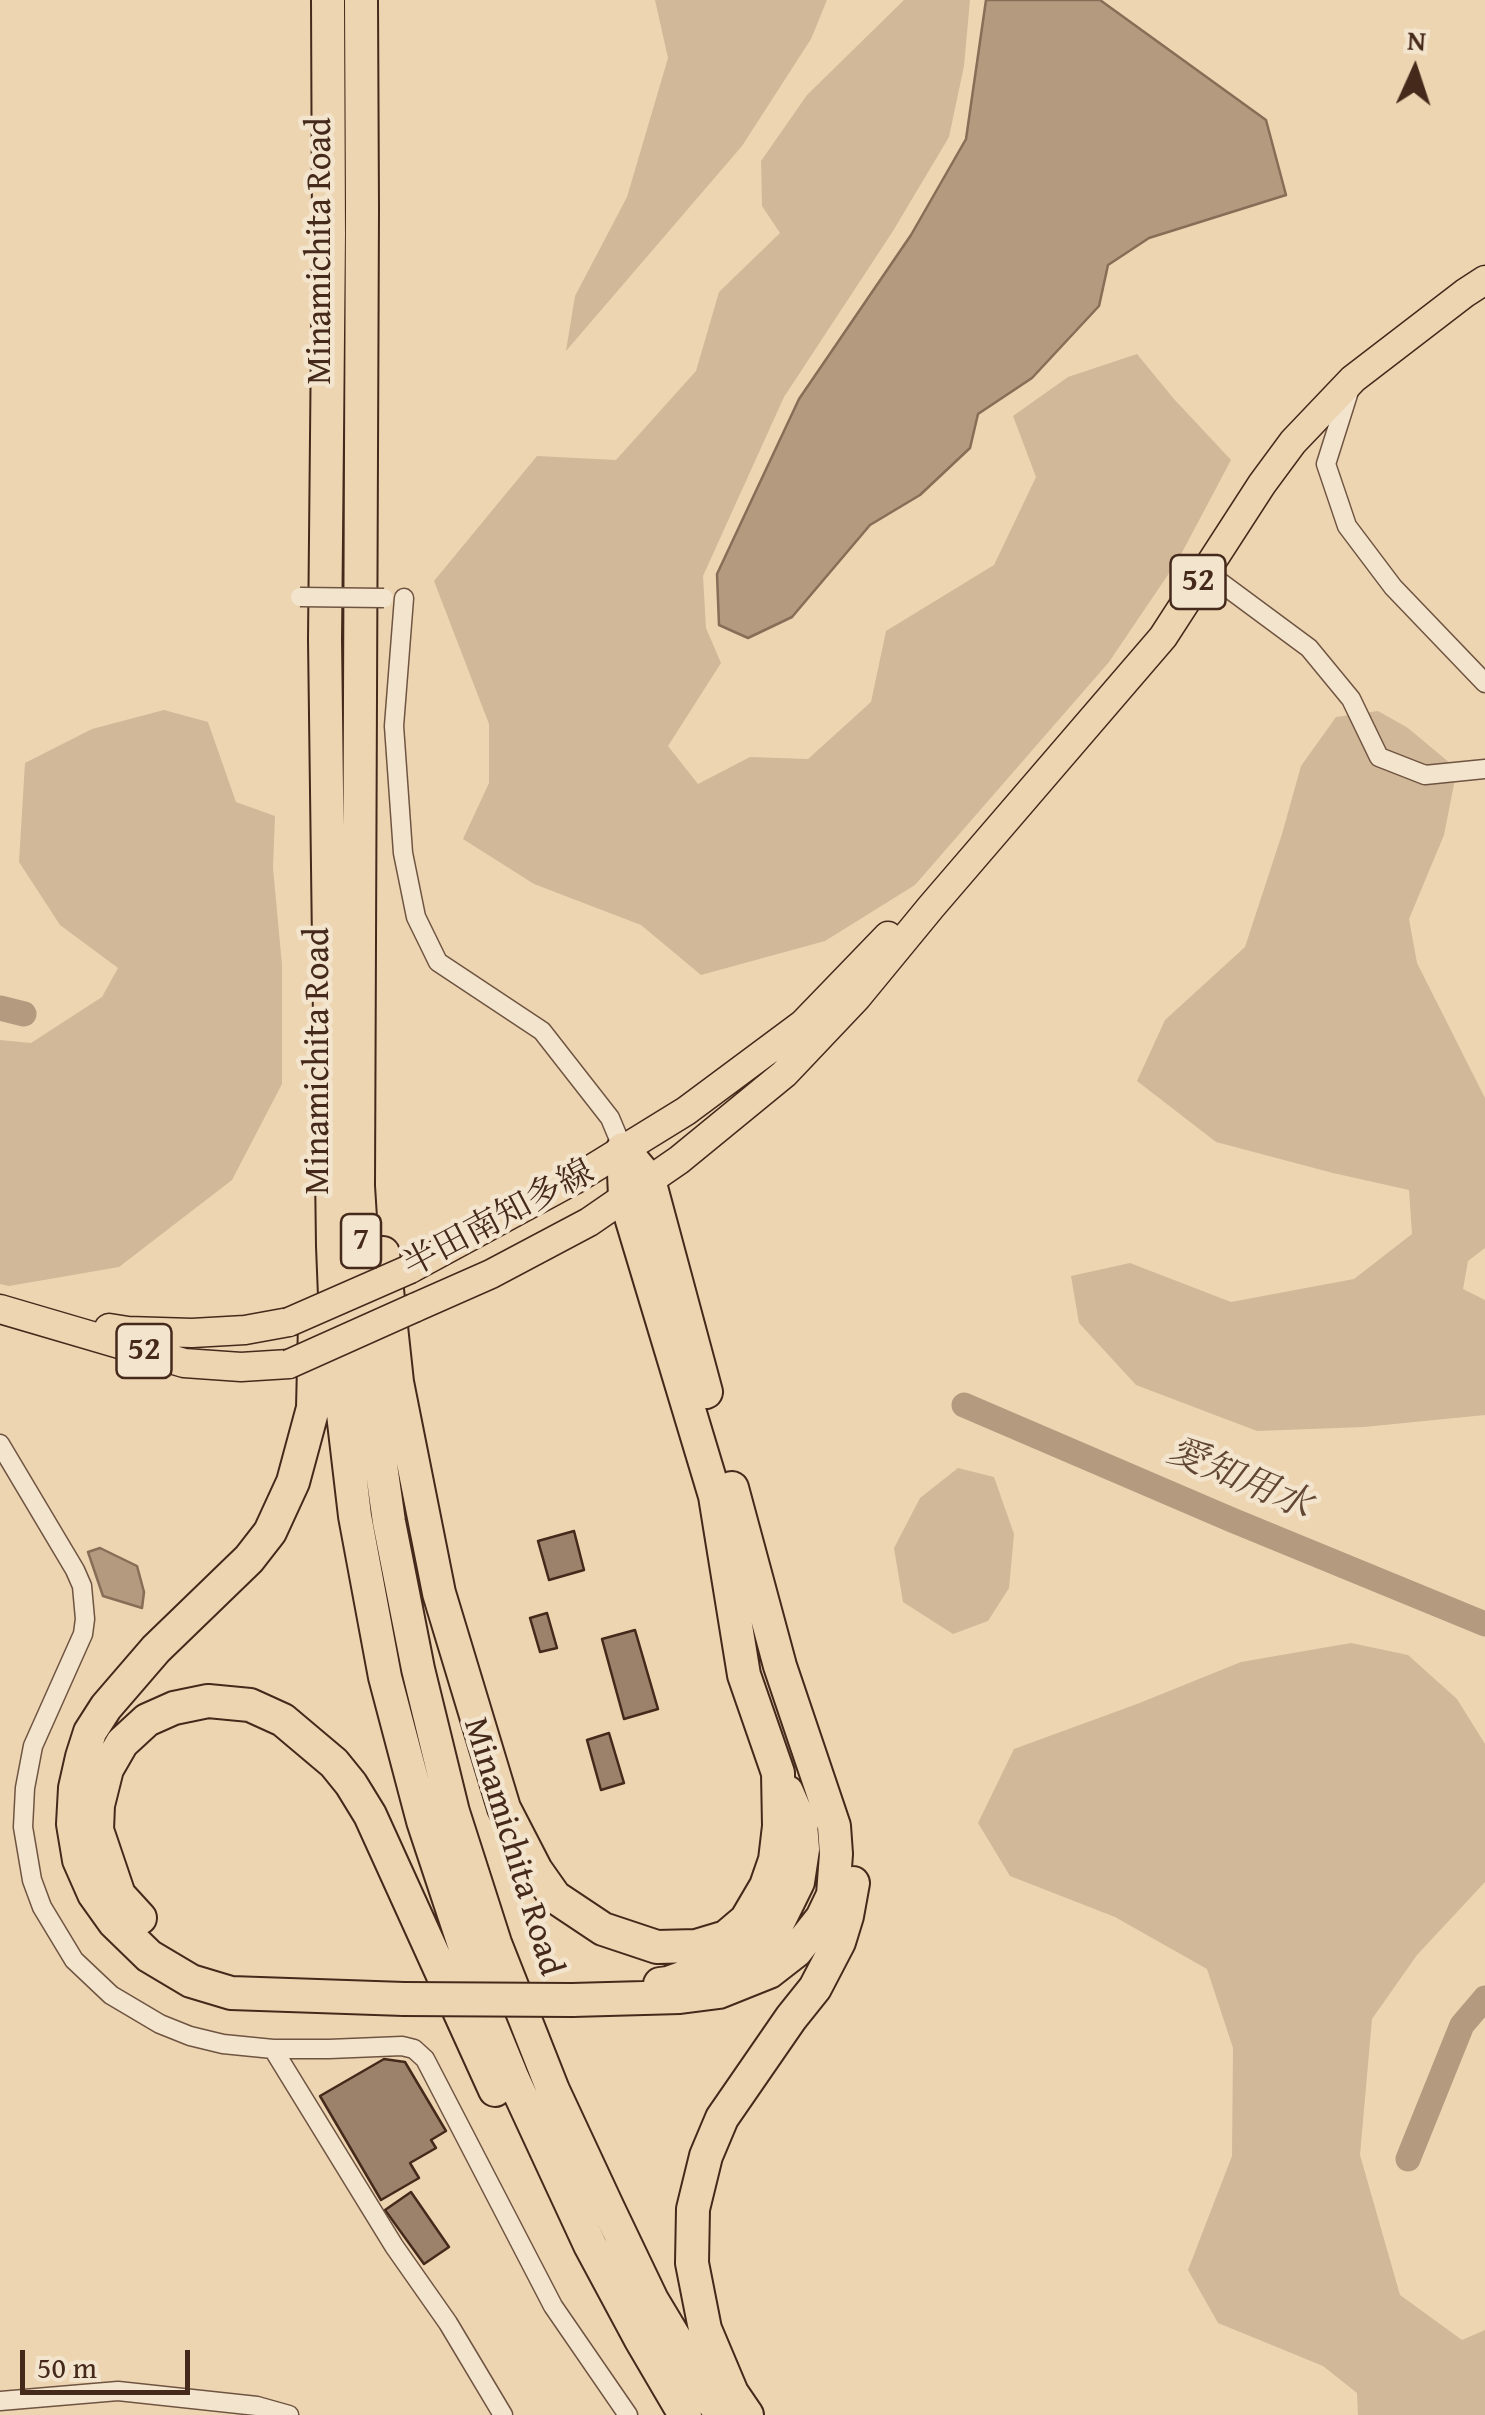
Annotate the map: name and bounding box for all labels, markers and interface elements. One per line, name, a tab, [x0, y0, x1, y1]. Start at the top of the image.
text: N	[1406, 19, 1427, 61]
north arrow	[1365, 20, 1465, 120]
street label: Minamichita Road	[300, 117, 342, 385]
road number: 52	[1170, 555, 1226, 609]
street label: Minamichita Road	[298, 927, 340, 1195]
street label: 半田南知多線	[396, 1152, 602, 1288]
road number: 7	[341, 1214, 381, 1268]
road number: 52	[116, 1324, 172, 1378]
water label: 愛知用水	[1160, 1429, 1318, 1531]
street label: Minamichita Road	[453, 1713, 571, 1981]
scale bar	[25, 2330, 195, 2392]
text: 50 m	[37, 2345, 97, 2389]

